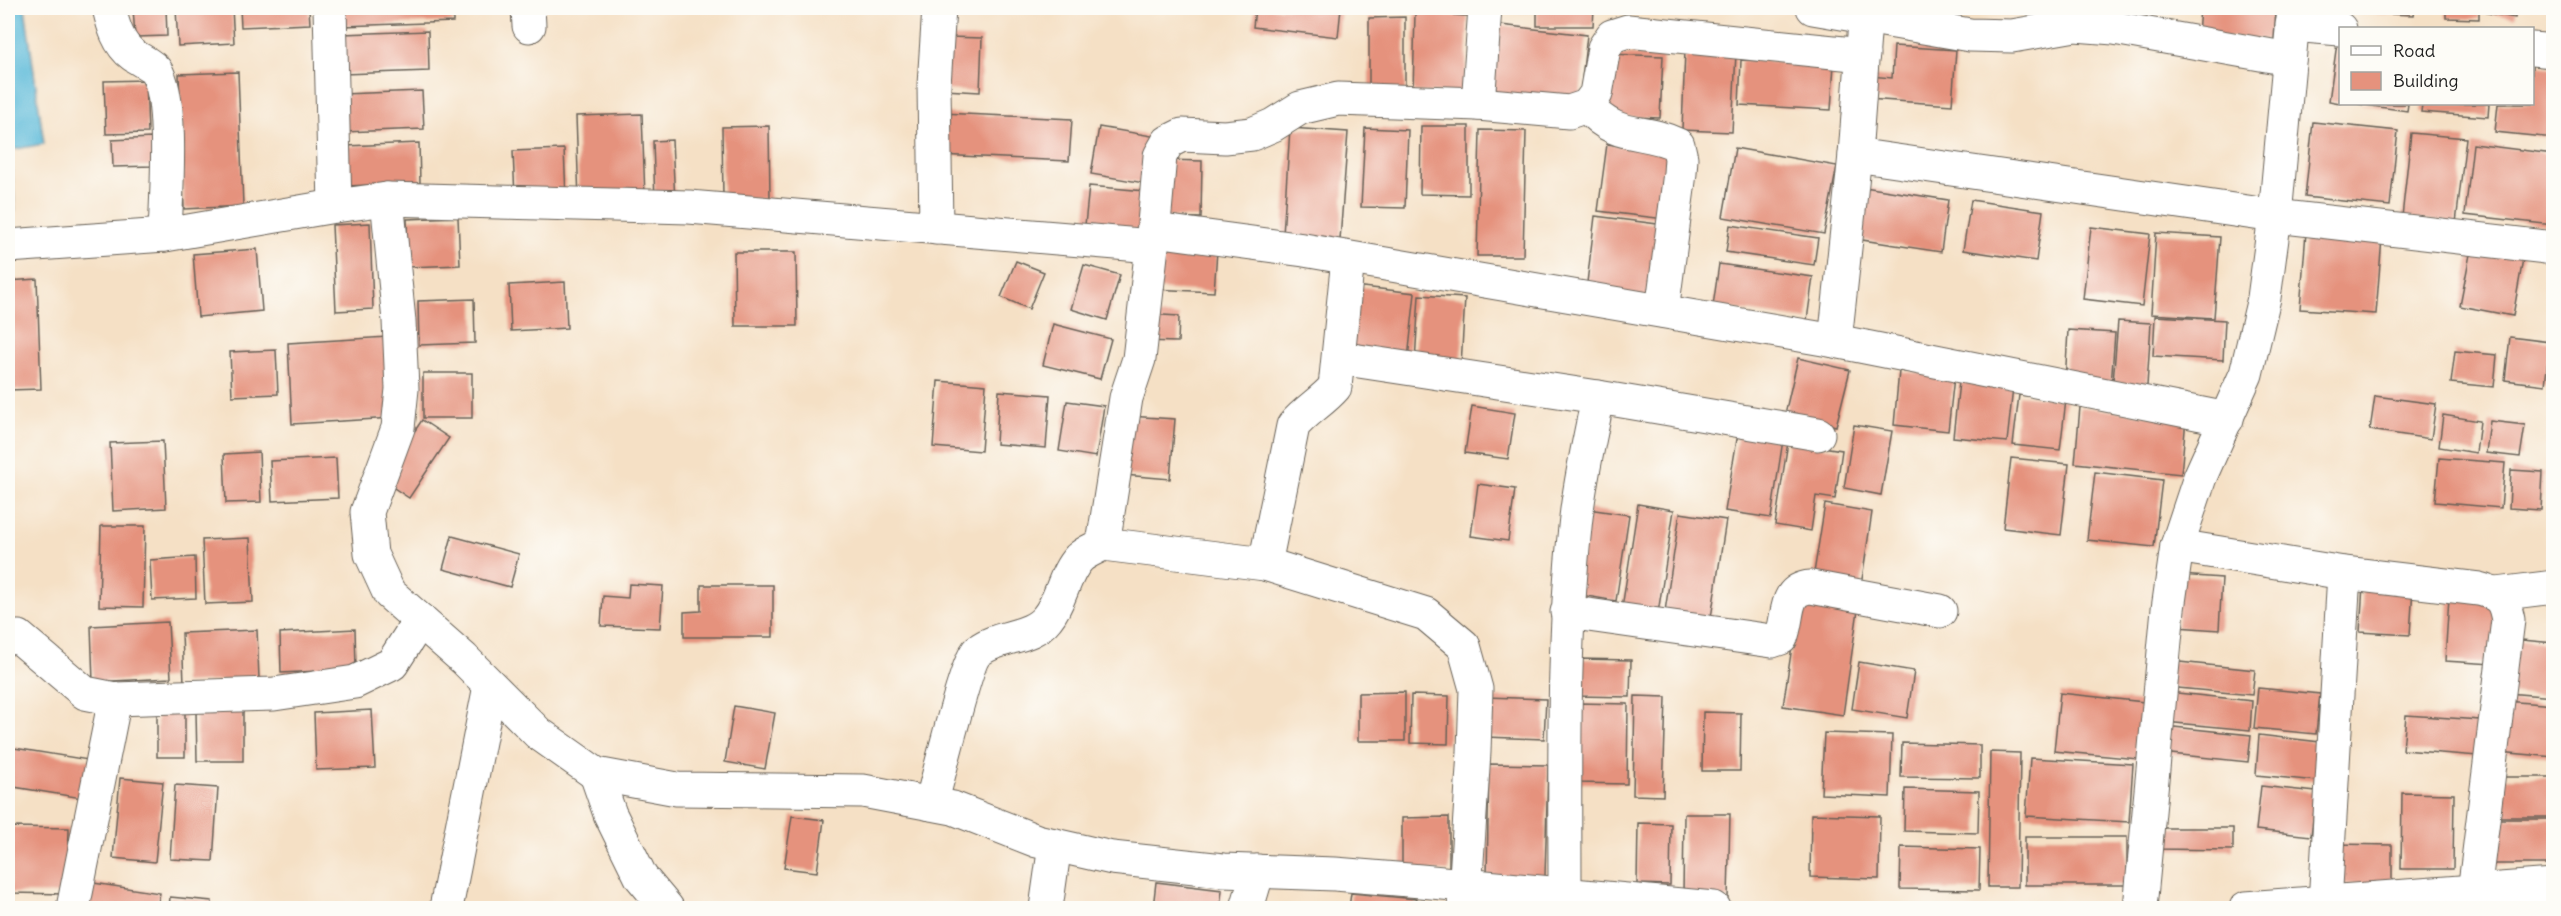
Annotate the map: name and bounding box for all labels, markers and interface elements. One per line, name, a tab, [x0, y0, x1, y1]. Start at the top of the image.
legend	[2339, 27, 2534, 105]
text: Road	[2393, 39, 2436, 62]
text: Building	[2393, 69, 2458, 92]

